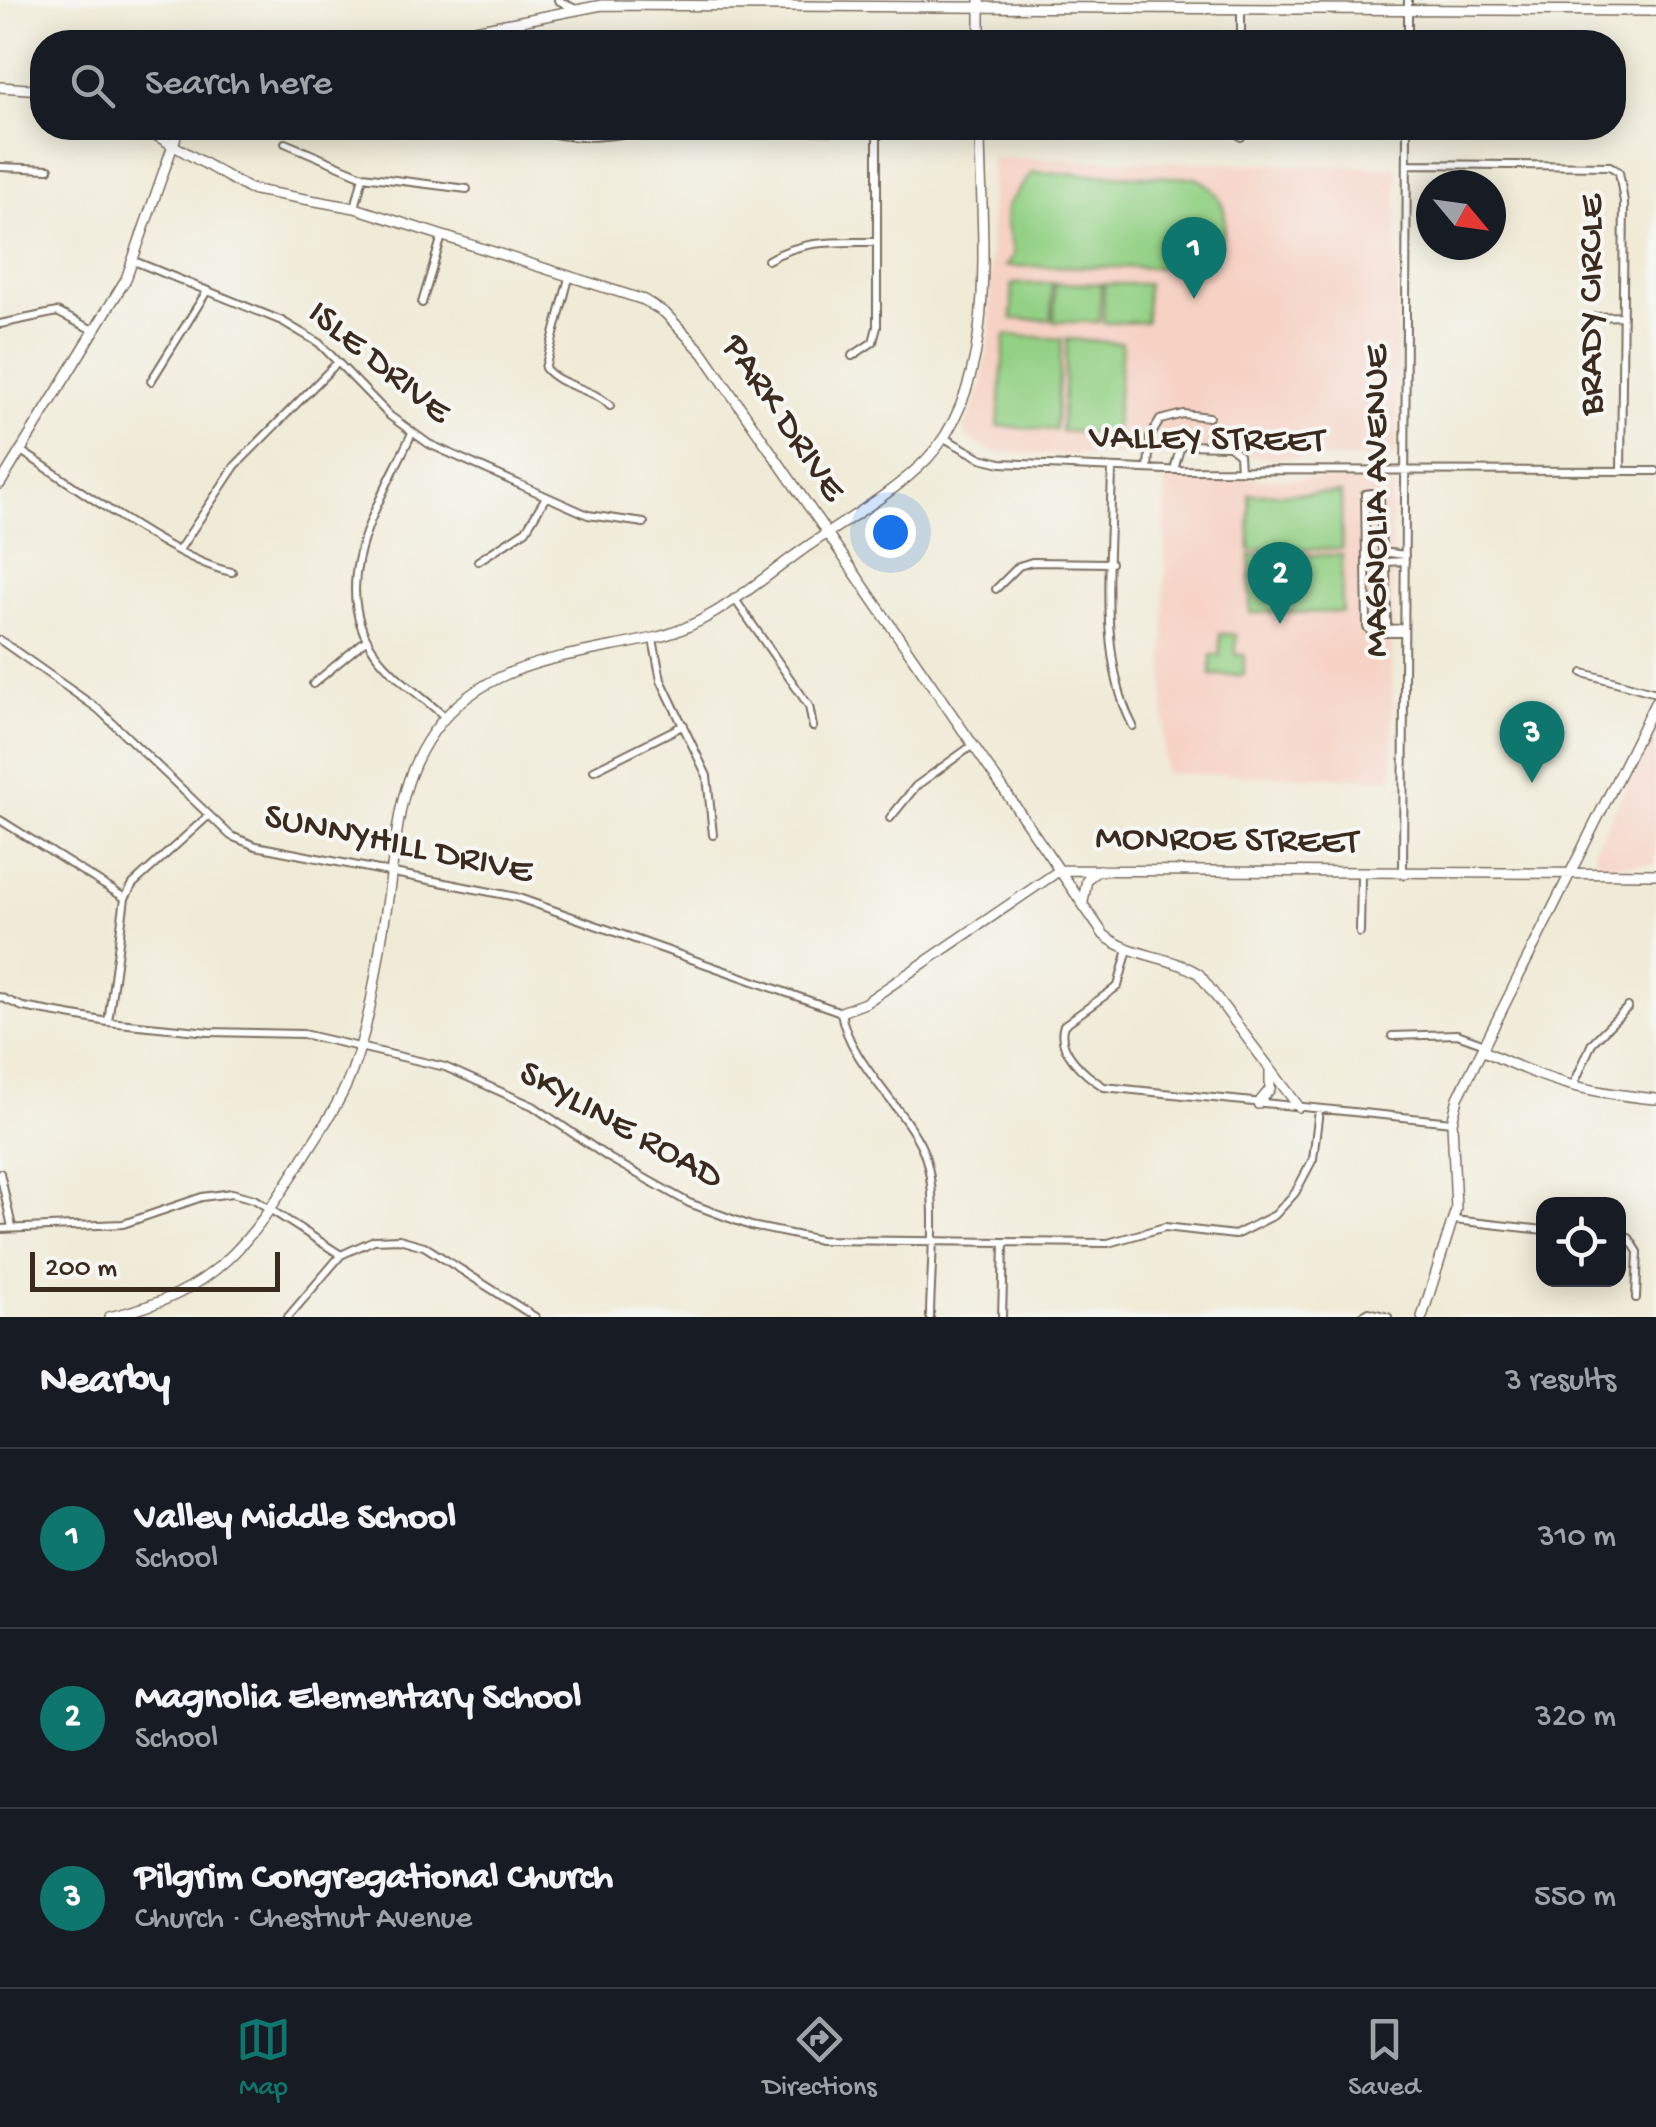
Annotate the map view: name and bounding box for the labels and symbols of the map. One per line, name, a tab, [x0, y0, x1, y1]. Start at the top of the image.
north arrow	[1416, 170, 1506, 260]
street label: BRADY CIRCLE	[1571, 193, 1615, 416]
pin: 1	[1162, 216, 1226, 299]
street label: ISLE DRIVE	[297, 293, 460, 436]
street label: PARK DRIVE	[710, 326, 855, 512]
street label: MAGNOLIA AVENUE	[1356, 343, 1400, 657]
street label: VALLEY STREET	[1088, 417, 1327, 465]
your location	[865, 507, 916, 558]
pin: 2	[1248, 542, 1312, 624]
pin: 3	[1500, 700, 1564, 783]
street label: SUNNYHILL DRIVE	[260, 796, 537, 896]
street label: MONROE STREET	[1095, 818, 1361, 866]
street label: SKYLINE ROAD	[510, 1053, 730, 1201]
scale bar	[30, 1247, 280, 1292]

